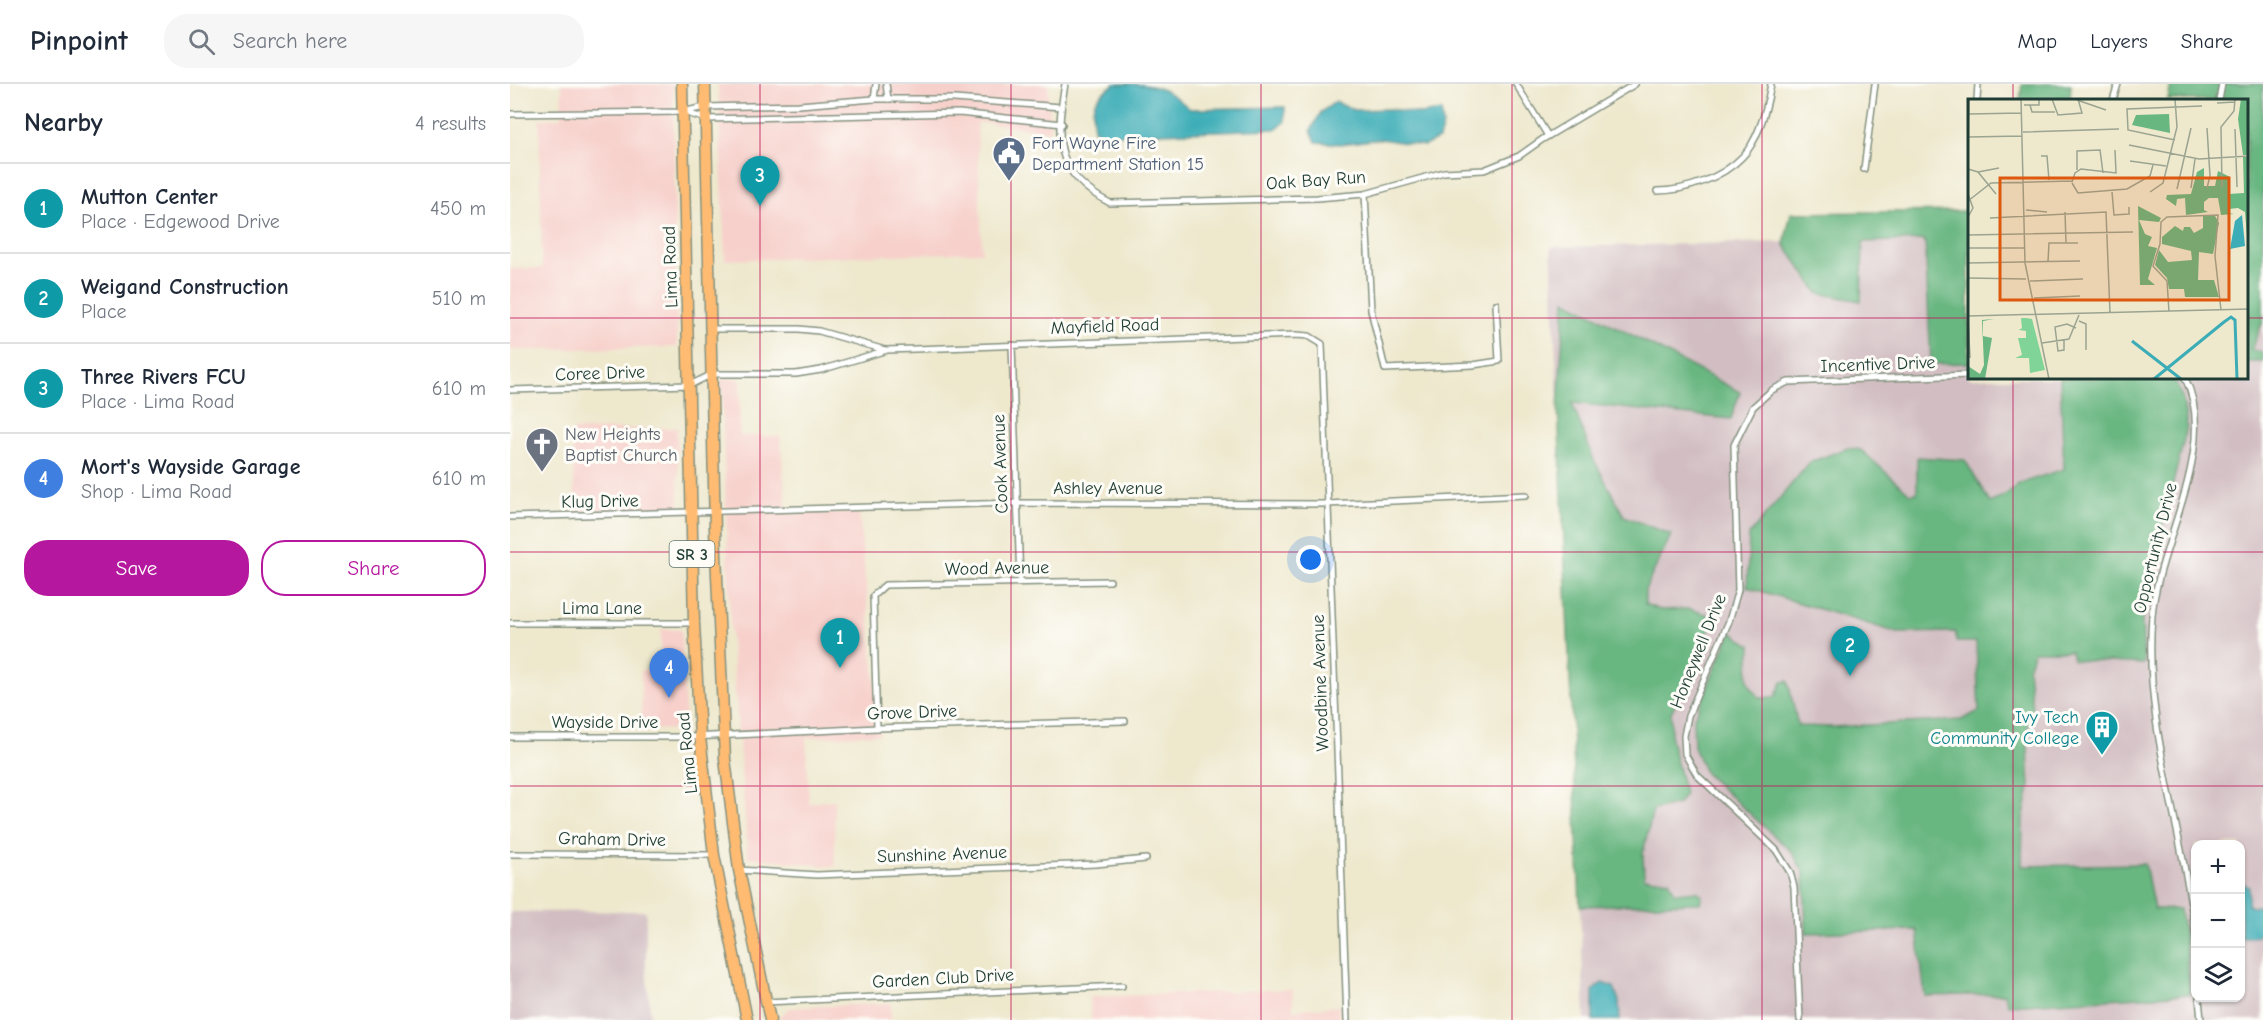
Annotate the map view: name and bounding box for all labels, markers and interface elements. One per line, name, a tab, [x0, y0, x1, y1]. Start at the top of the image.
search box	[164, 14, 584, 68]
text: Pinpoint	[30, 25, 128, 57]
icon: search	[185, 25, 218, 58]
text: Search here	[233, 28, 347, 54]
text: Map	[2018, 29, 2057, 53]
text: Layers	[2090, 29, 2148, 53]
text: Share	[2181, 29, 2233, 53]
inset map	[1968, 99, 2248, 380]
text: Nearby	[24, 108, 103, 138]
text: 4 results	[415, 112, 486, 135]
place label: Fort Wayne Fire Department Station 15	[1032, 133, 1204, 175]
public building icon: Fort Wayne Fire Department Station 15	[991, 135, 1027, 182]
pin: 3	[740, 156, 780, 206]
street label: Oak Bay Run	[1265, 167, 1367, 194]
text: Mutton Center	[81, 184, 218, 210]
text: 1	[40, 197, 47, 220]
text: 450 m	[430, 197, 486, 220]
text: Place · Edgewood Drive	[81, 210, 280, 233]
street label: Lima Road	[659, 226, 682, 308]
text: Weigand Construction	[81, 274, 289, 300]
text: 2	[39, 287, 48, 310]
text: 510 m	[432, 287, 486, 310]
text: Place	[81, 300, 127, 323]
street label: Mayfield Road	[1050, 314, 1160, 339]
street label: Incentive Drive	[1820, 352, 1936, 377]
street label: Coree Drive	[555, 361, 645, 386]
text: Three Rivers FCU	[81, 364, 246, 390]
text: 3	[39, 377, 48, 400]
text: 610 m	[432, 377, 486, 400]
text: Place · Lima Road	[81, 390, 235, 413]
street label: Cook Avenue	[988, 414, 1013, 514]
place label: New Heights Baptist Church	[565, 424, 678, 466]
church icon: New Heights Baptist Church	[524, 426, 560, 473]
text: Mort's Wayside Garage	[81, 454, 300, 480]
text: 4	[39, 467, 48, 490]
text: 610 m	[432, 467, 486, 490]
street label: Ashley Avenue	[1053, 478, 1163, 499]
text: Shop · Lima Road	[81, 480, 232, 503]
street label: Opportunity Drive	[2129, 481, 2182, 616]
street label: Klug Drive	[561, 490, 639, 513]
button: Save	[24, 540, 249, 596]
button: Share	[261, 540, 486, 596]
road number: SR 3	[670, 541, 714, 567]
your location	[1296, 545, 1325, 574]
street label: Wood Avenue	[945, 557, 1049, 580]
street label: Honeywell Drive	[1666, 591, 1731, 712]
street label: Lima Lane	[562, 598, 642, 619]
street label: Woodbine Avenue	[1308, 614, 1333, 752]
pin: 1	[820, 618, 860, 668]
pin: 2	[1830, 626, 1870, 676]
pin: 4	[650, 648, 688, 698]
street label: Grove Drive	[867, 700, 957, 725]
place label: Ivy Tech Community College	[1930, 707, 2079, 749]
building icon: Ivy Tech Community College	[2084, 709, 2120, 756]
street label: Lima Road	[673, 711, 702, 795]
street label: Wayside Drive	[552, 712, 658, 733]
street label: Graham Drive	[558, 828, 666, 851]
map controls	[2191, 840, 2245, 1002]
button: +	[2191, 840, 2245, 894]
street label: Sunshine Avenue	[877, 842, 1007, 867]
button: −	[2191, 894, 2245, 948]
button: layers	[2191, 948, 2245, 1002]
street label: Garden Club Drive	[872, 964, 1014, 993]

